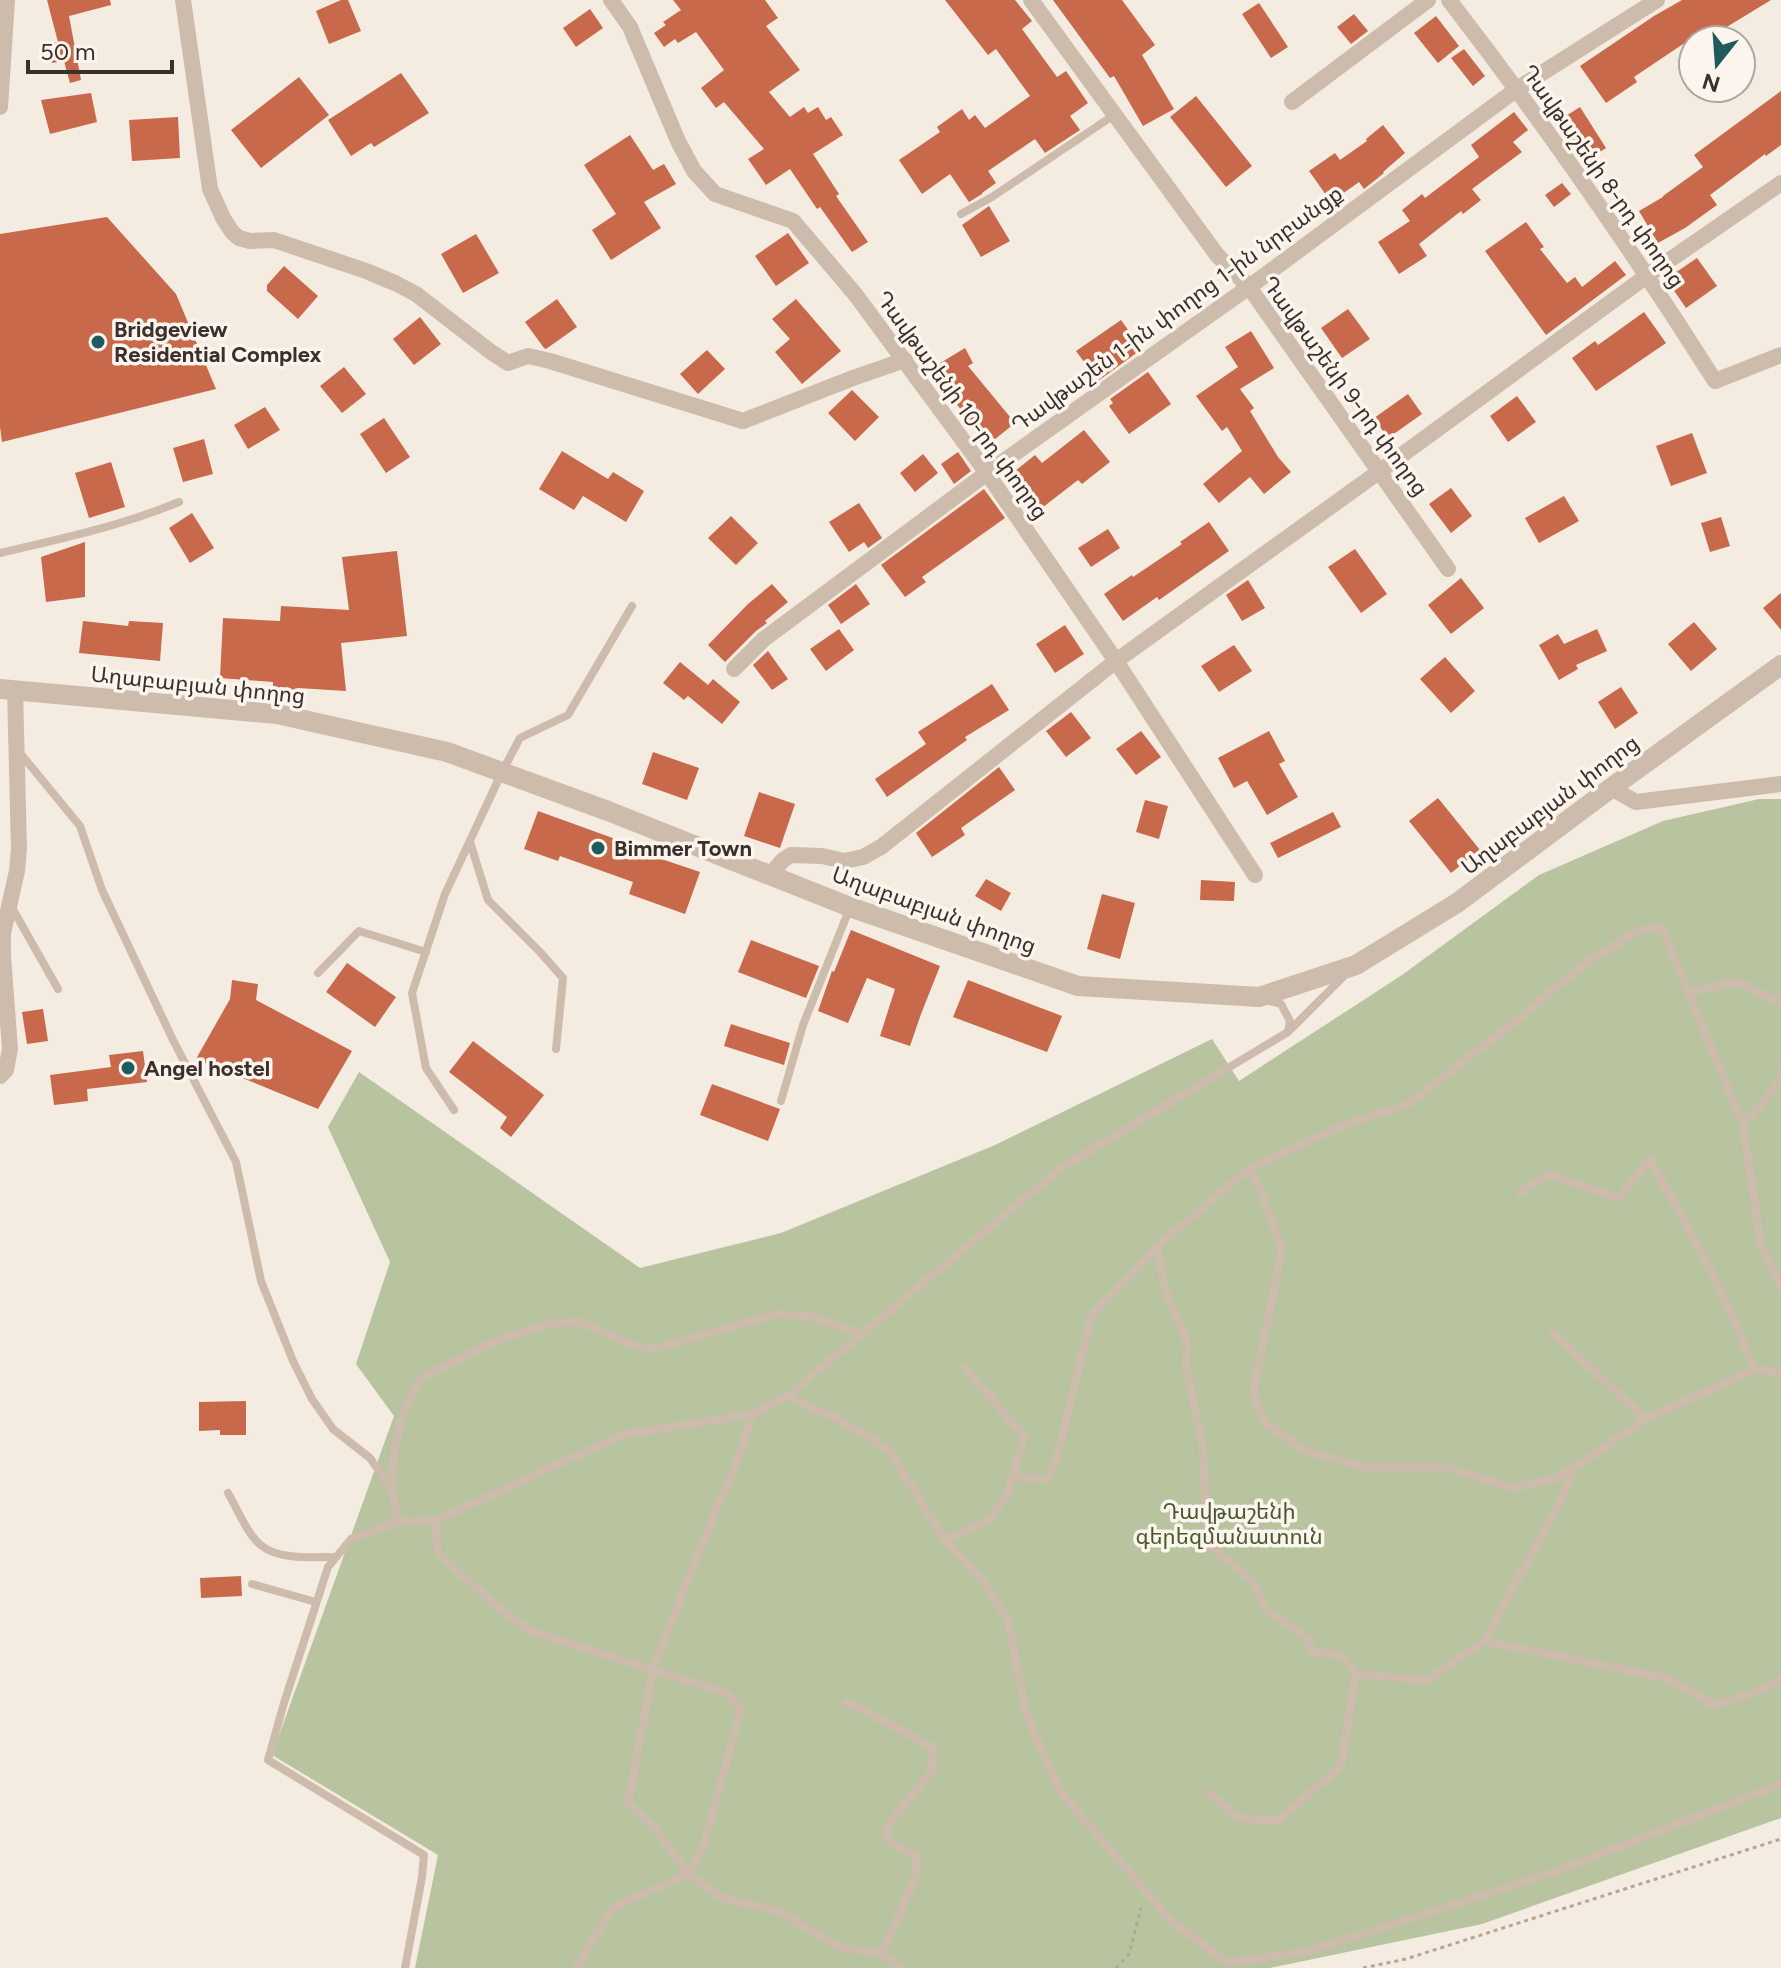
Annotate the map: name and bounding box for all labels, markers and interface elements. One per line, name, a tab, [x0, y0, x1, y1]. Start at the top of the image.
scale bar	[28, 24, 172, 74]
north arrow	[1677, 24, 1757, 104]
text: 50 m	[40, 37, 96, 66]
street label: Դավթաշենի 8-րդ փողոց	[1516, 59, 1690, 293]
text: N	[1699, 67, 1723, 98]
street label: Դավթաշեն 1-ին փողոց 1-ին նրբանցք	[1006, 180, 1348, 438]
street label: Դավթաշենի 9-րդ փողոց	[1256, 271, 1434, 501]
street label: Դավթաշենի 10-րդ փողոց	[870, 285, 1054, 525]
place label: Bridgeview Residential Complex	[114, 316, 321, 368]
marker: Bridgeview Residential Complex	[89, 333, 107, 351]
street label: Աղաբաբյան փողոց	[89, 660, 307, 710]
street label: Աղաբաբյան փողոց	[1456, 729, 1644, 881]
place label: Bimmer Town	[614, 835, 752, 862]
marker: Bimmer Town	[589, 839, 607, 857]
street label: Աղաբաբյան փողոց	[828, 860, 1040, 960]
place label: Angel hostel	[144, 1055, 270, 1082]
marker: Angel hostel	[119, 1059, 137, 1077]
park label: Դավթաշենի գերեզմանատուն	[1135, 1498, 1323, 1550]

